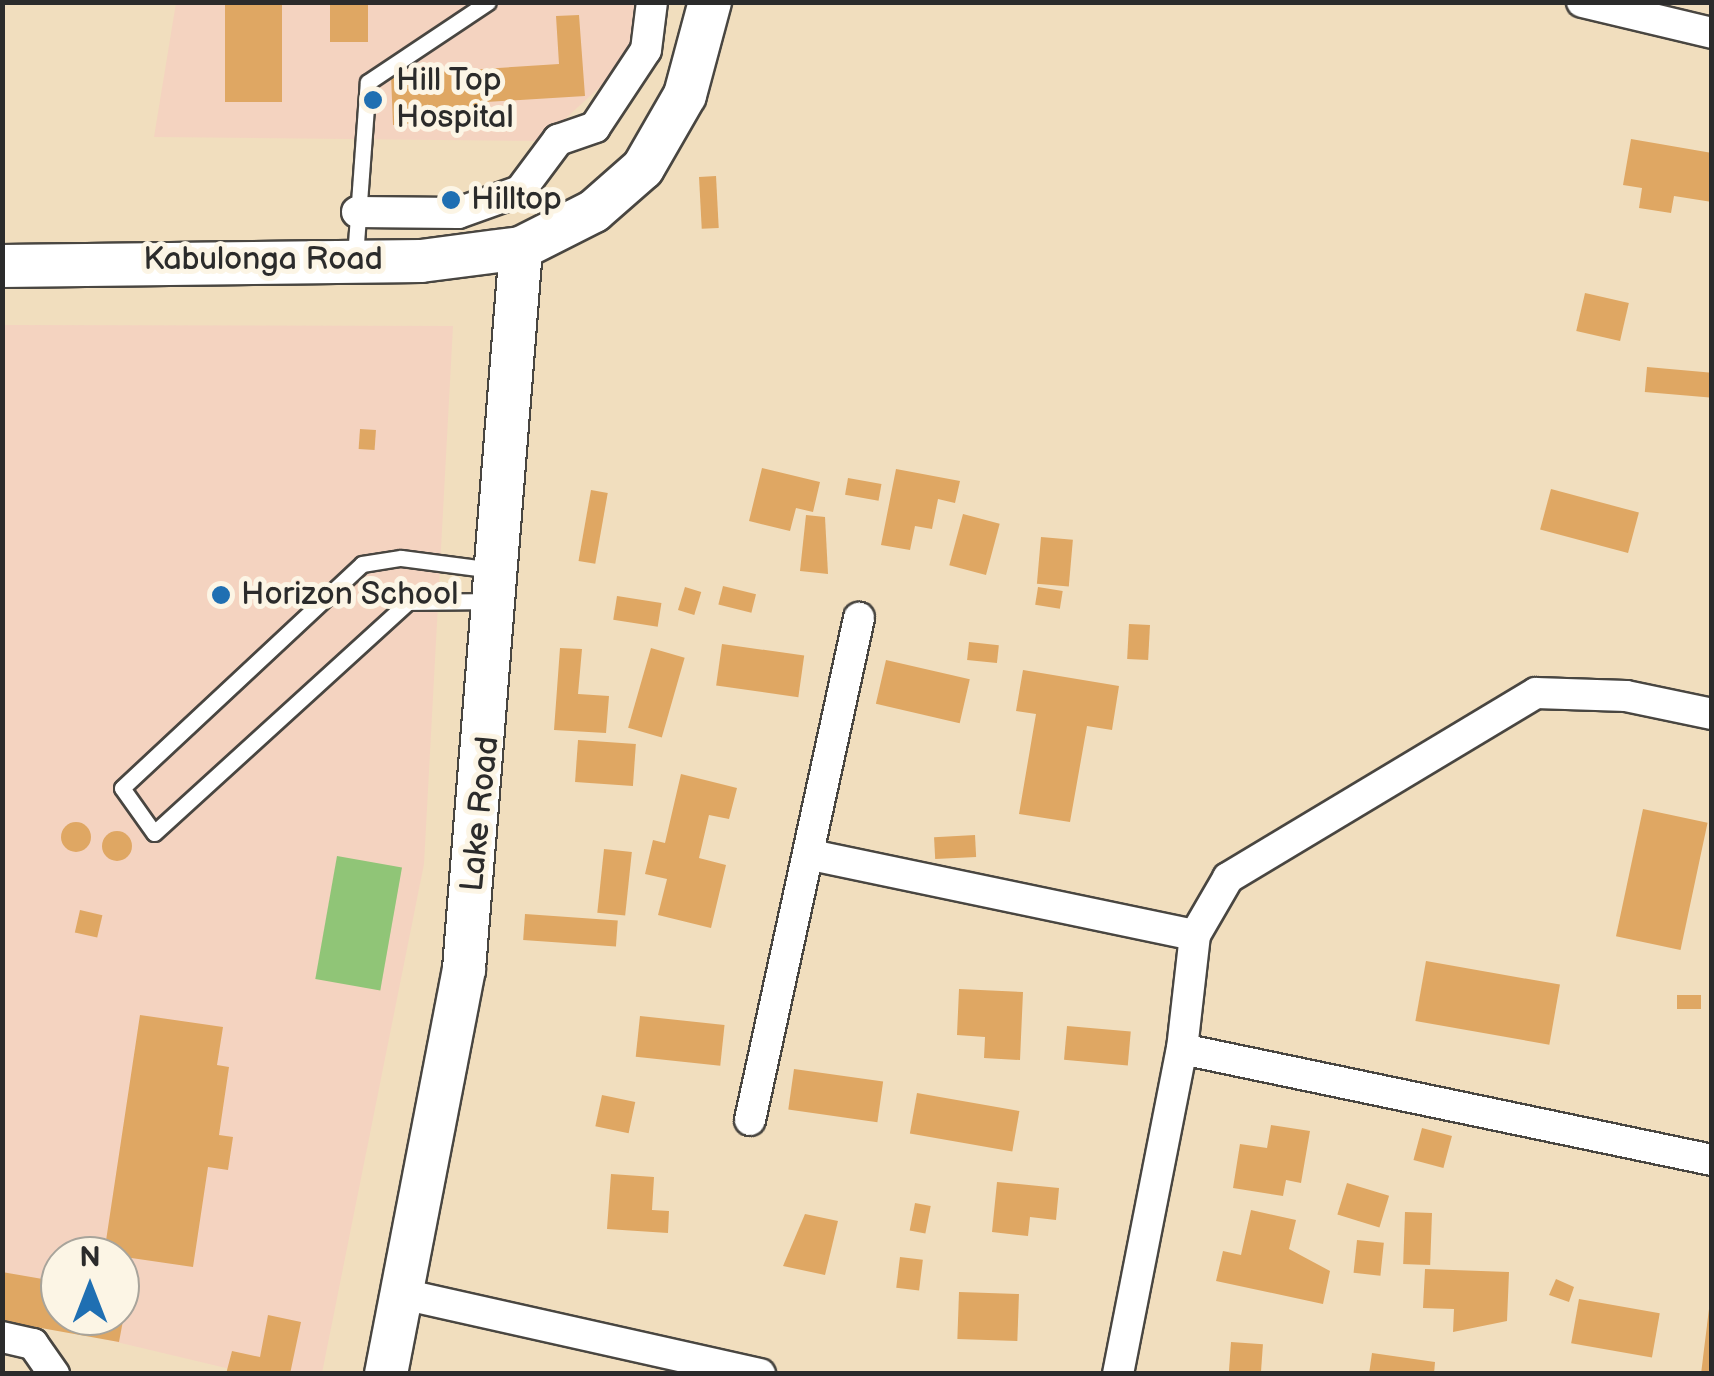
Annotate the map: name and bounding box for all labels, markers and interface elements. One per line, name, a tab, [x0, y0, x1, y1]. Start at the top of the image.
place label: Hill Top Hospital	[396, 63, 514, 138]
marker: Hill Top Hospital	[360, 87, 386, 113]
place label: Hilltop	[471, 181, 562, 219]
marker: Hilltop	[440, 189, 462, 211]
street label: Kabulonga Road	[143, 241, 383, 279]
place label: Horizon School	[241, 576, 459, 614]
marker: Horizon School	[210, 584, 232, 606]
street label: Lake Road	[454, 735, 508, 893]
north arrow	[40, 1236, 140, 1336]
text: N	[79, 1241, 101, 1274]

